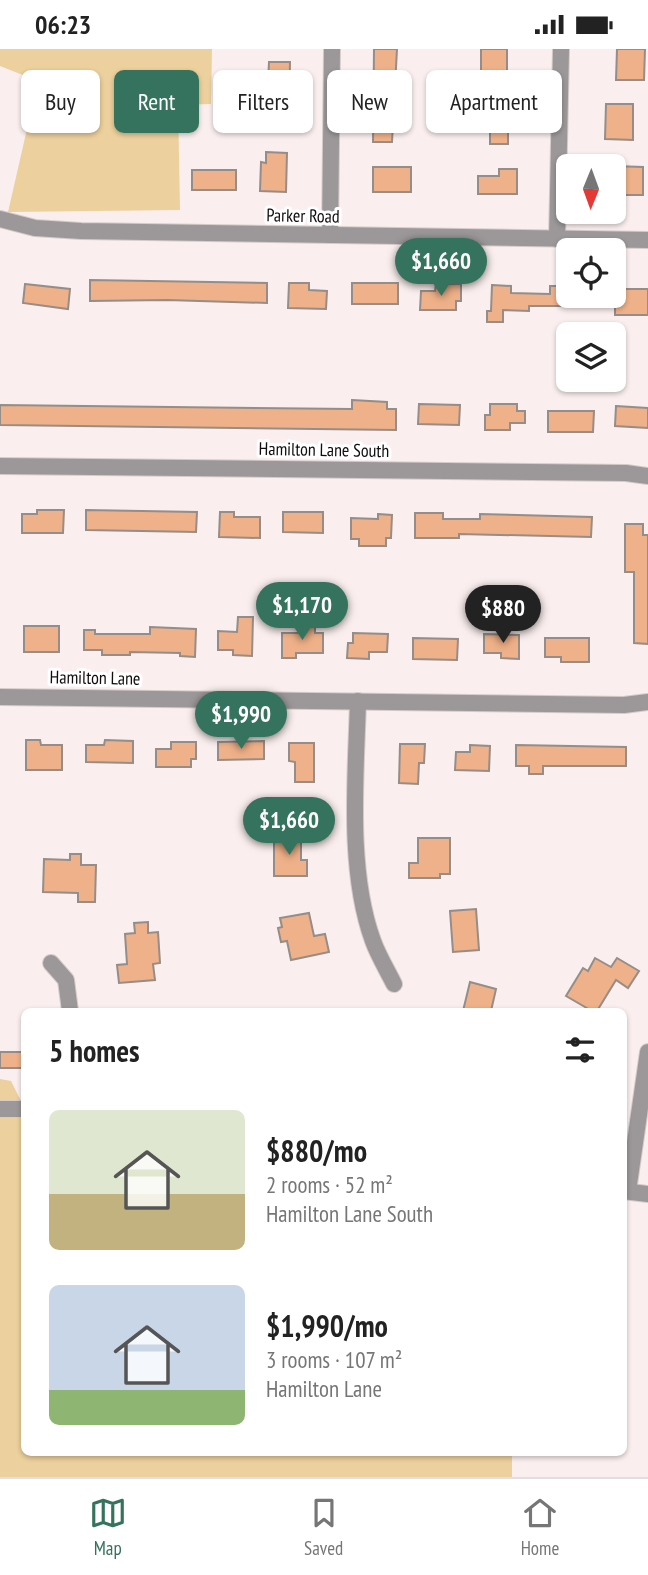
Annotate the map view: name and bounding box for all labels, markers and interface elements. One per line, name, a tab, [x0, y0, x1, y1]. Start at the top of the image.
text: 06:23	[35, 8, 91, 41]
chip: Buy	[21, 70, 100, 133]
chip: Rent	[114, 70, 199, 133]
chip: Filters	[213, 70, 313, 133]
chip: New	[327, 70, 412, 133]
chip: Apartment	[426, 70, 562, 133]
north arrow	[556, 154, 626, 224]
map controls	[556, 154, 626, 392]
street label: Parker Road	[266, 203, 340, 228]
button: locate	[556, 238, 626, 308]
pin: $1,660	[384, 239, 498, 298]
text: $1,660	[411, 246, 471, 275]
button: layers	[556, 322, 626, 392]
street label: Hamilton Lane South	[258, 437, 390, 462]
pin: $1,170	[245, 583, 359, 642]
pin: $880	[462, 585, 544, 645]
text: $1,170	[272, 590, 332, 619]
text: $880	[481, 593, 525, 622]
street label: Hamilton Lane	[49, 665, 141, 690]
pin: $1,990	[184, 691, 298, 751]
text: $1,990	[211, 699, 271, 728]
pin: $1,660	[232, 797, 346, 857]
text: $1,660	[259, 805, 319, 834]
text: 5 homes	[49, 1031, 140, 1070]
icon: filters	[561, 1031, 599, 1069]
text: $880/mo	[266, 1131, 367, 1170]
icon: home	[105, 1138, 189, 1222]
text: 2 rooms · 52 m²	[266, 1170, 393, 1199]
text: Hamilton Lane South	[266, 1199, 433, 1228]
text: $1,990/mo	[266, 1306, 388, 1345]
icon: home	[105, 1313, 189, 1397]
text: 3 rooms · 107 m²	[266, 1345, 402, 1374]
text: Hamilton Lane	[266, 1374, 382, 1403]
tab: Map	[89, 1494, 127, 1560]
tab: Saved	[304, 1494, 343, 1560]
tab: Home	[521, 1494, 559, 1560]

